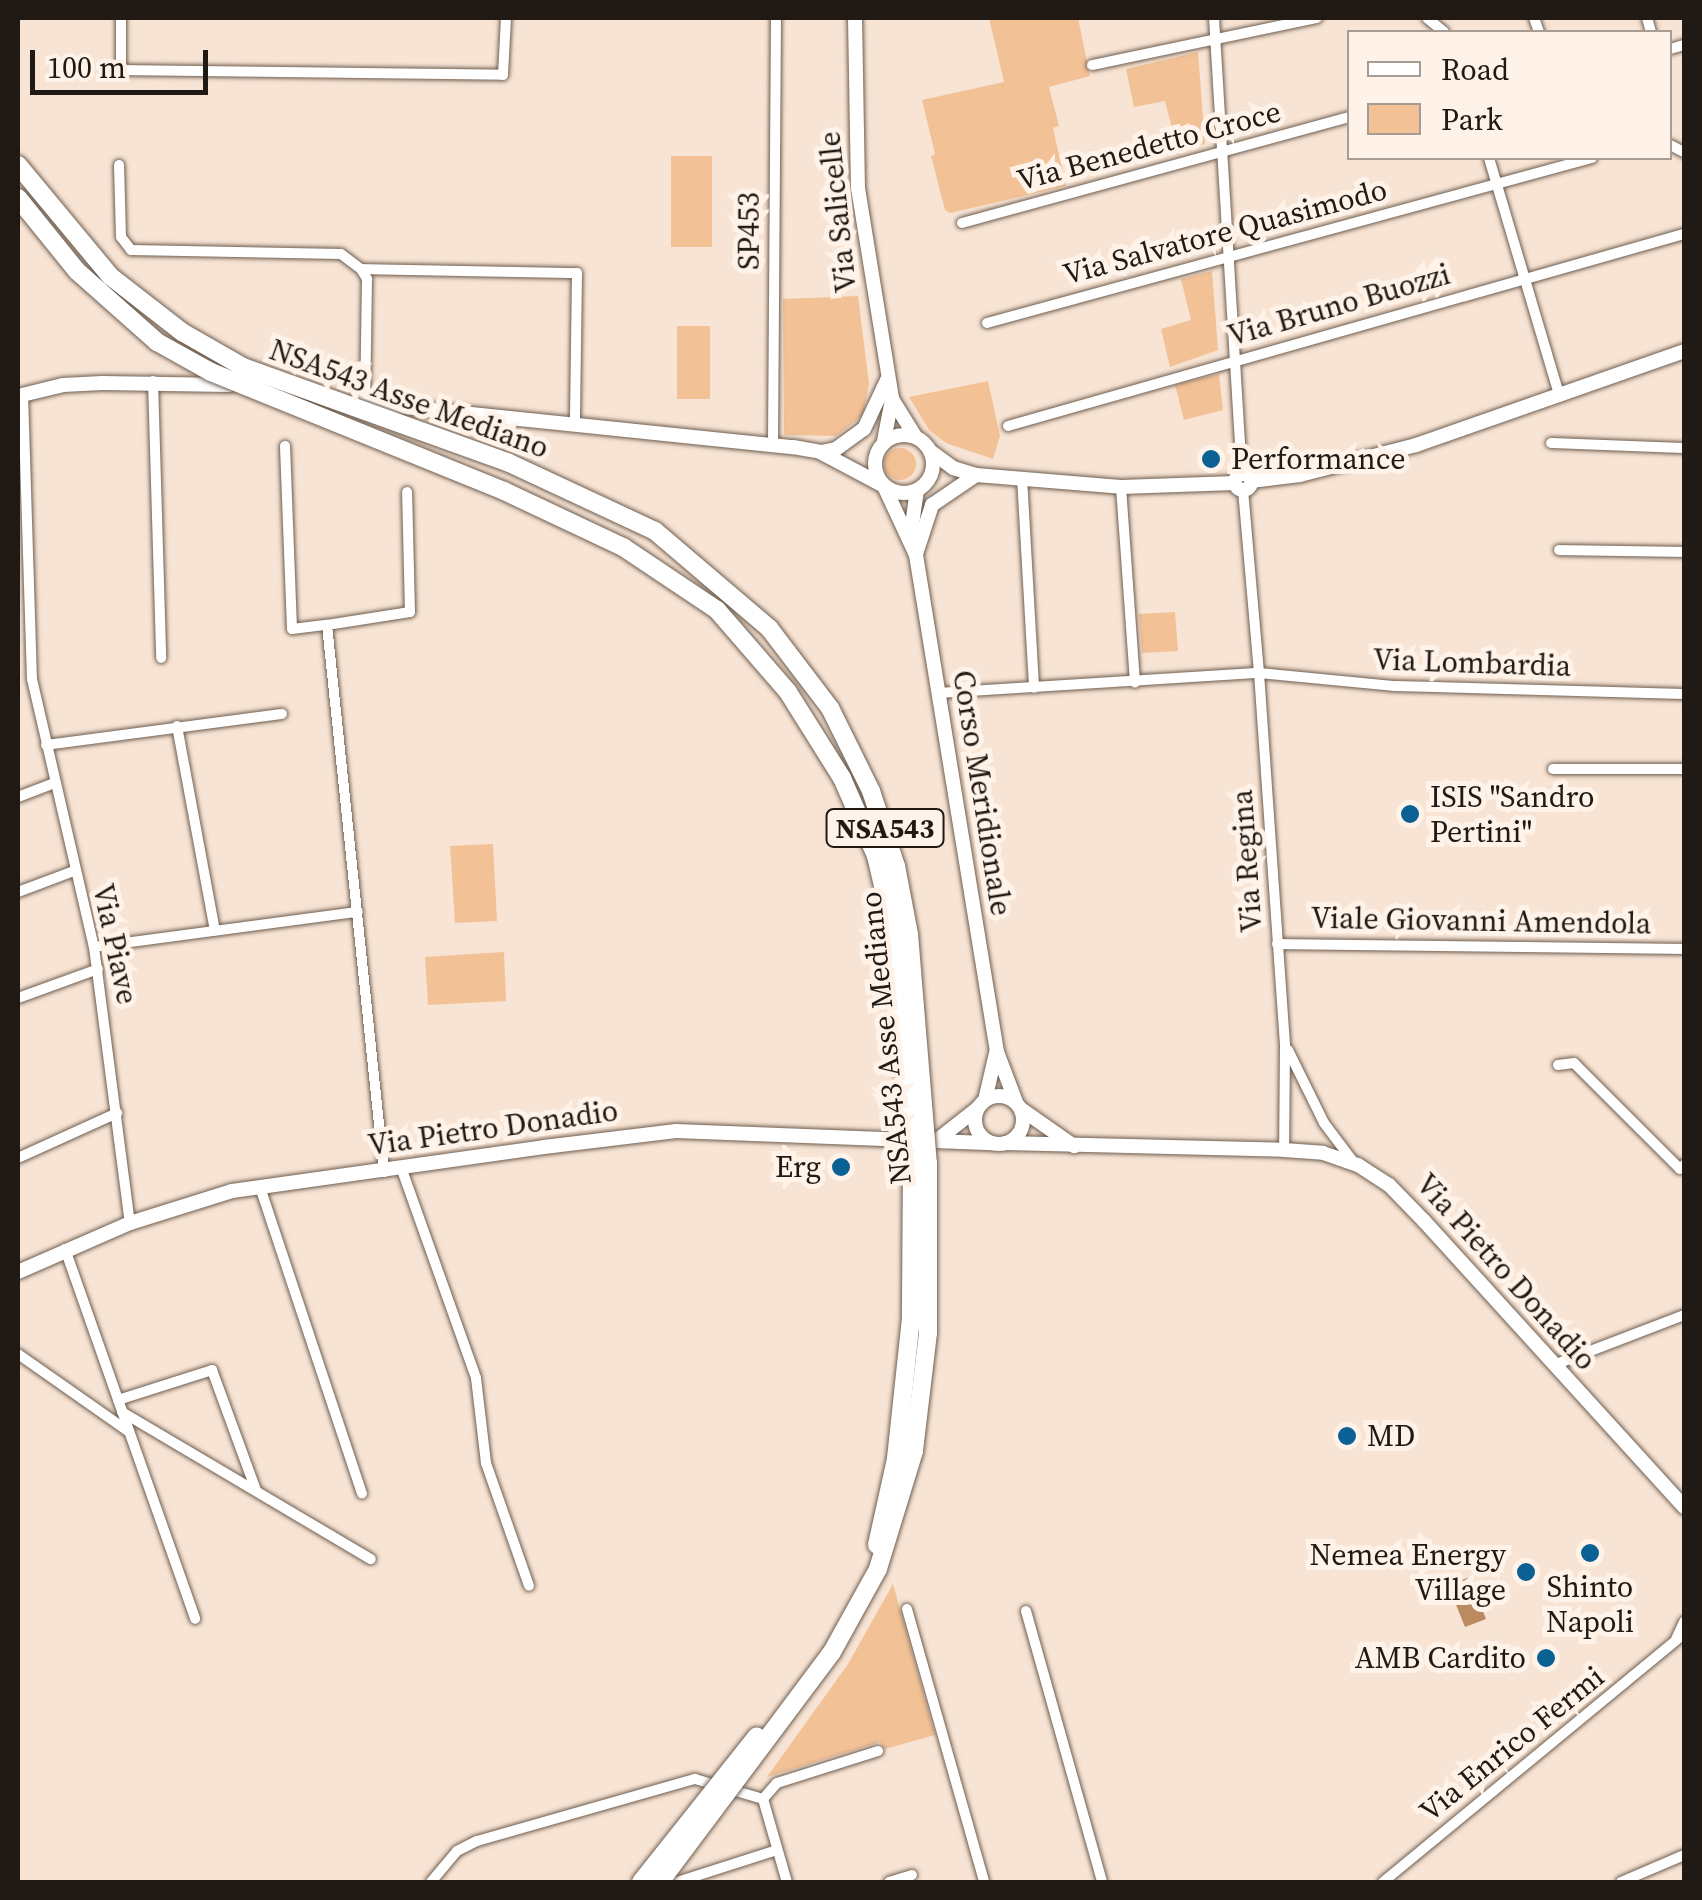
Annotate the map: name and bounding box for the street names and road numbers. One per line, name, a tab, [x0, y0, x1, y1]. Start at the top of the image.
street label: Via Benedetto Croce	[1013, 93, 1285, 199]
street label: Via Salicelle	[812, 130, 864, 294]
street label: Via Salvatore Quasimodo	[1059, 171, 1391, 293]
street label: SP453	[731, 192, 767, 270]
street label: Via Bruno Buozzi	[1224, 256, 1454, 354]
street label: NSA543 Asse Mediano	[265, 332, 553, 466]
street label: Via Lombardia	[1372, 642, 1572, 684]
street label: Corso Meridionale	[945, 668, 1019, 918]
street label: Via Regina	[1224, 788, 1270, 934]
road number: NSA543	[825, 805, 945, 851]
street label: Via Piave	[85, 881, 145, 1007]
street label: NSA543 Asse Mediano	[853, 890, 919, 1186]
street label: Viale Giovanni Amendola	[1311, 900, 1651, 942]
street label: Via Pietro Donadio	[366, 1093, 620, 1163]
street label: Via Pietro Donadio	[1408, 1166, 1604, 1378]
street label: Via Enrico Fermi	[1413, 1659, 1611, 1829]

